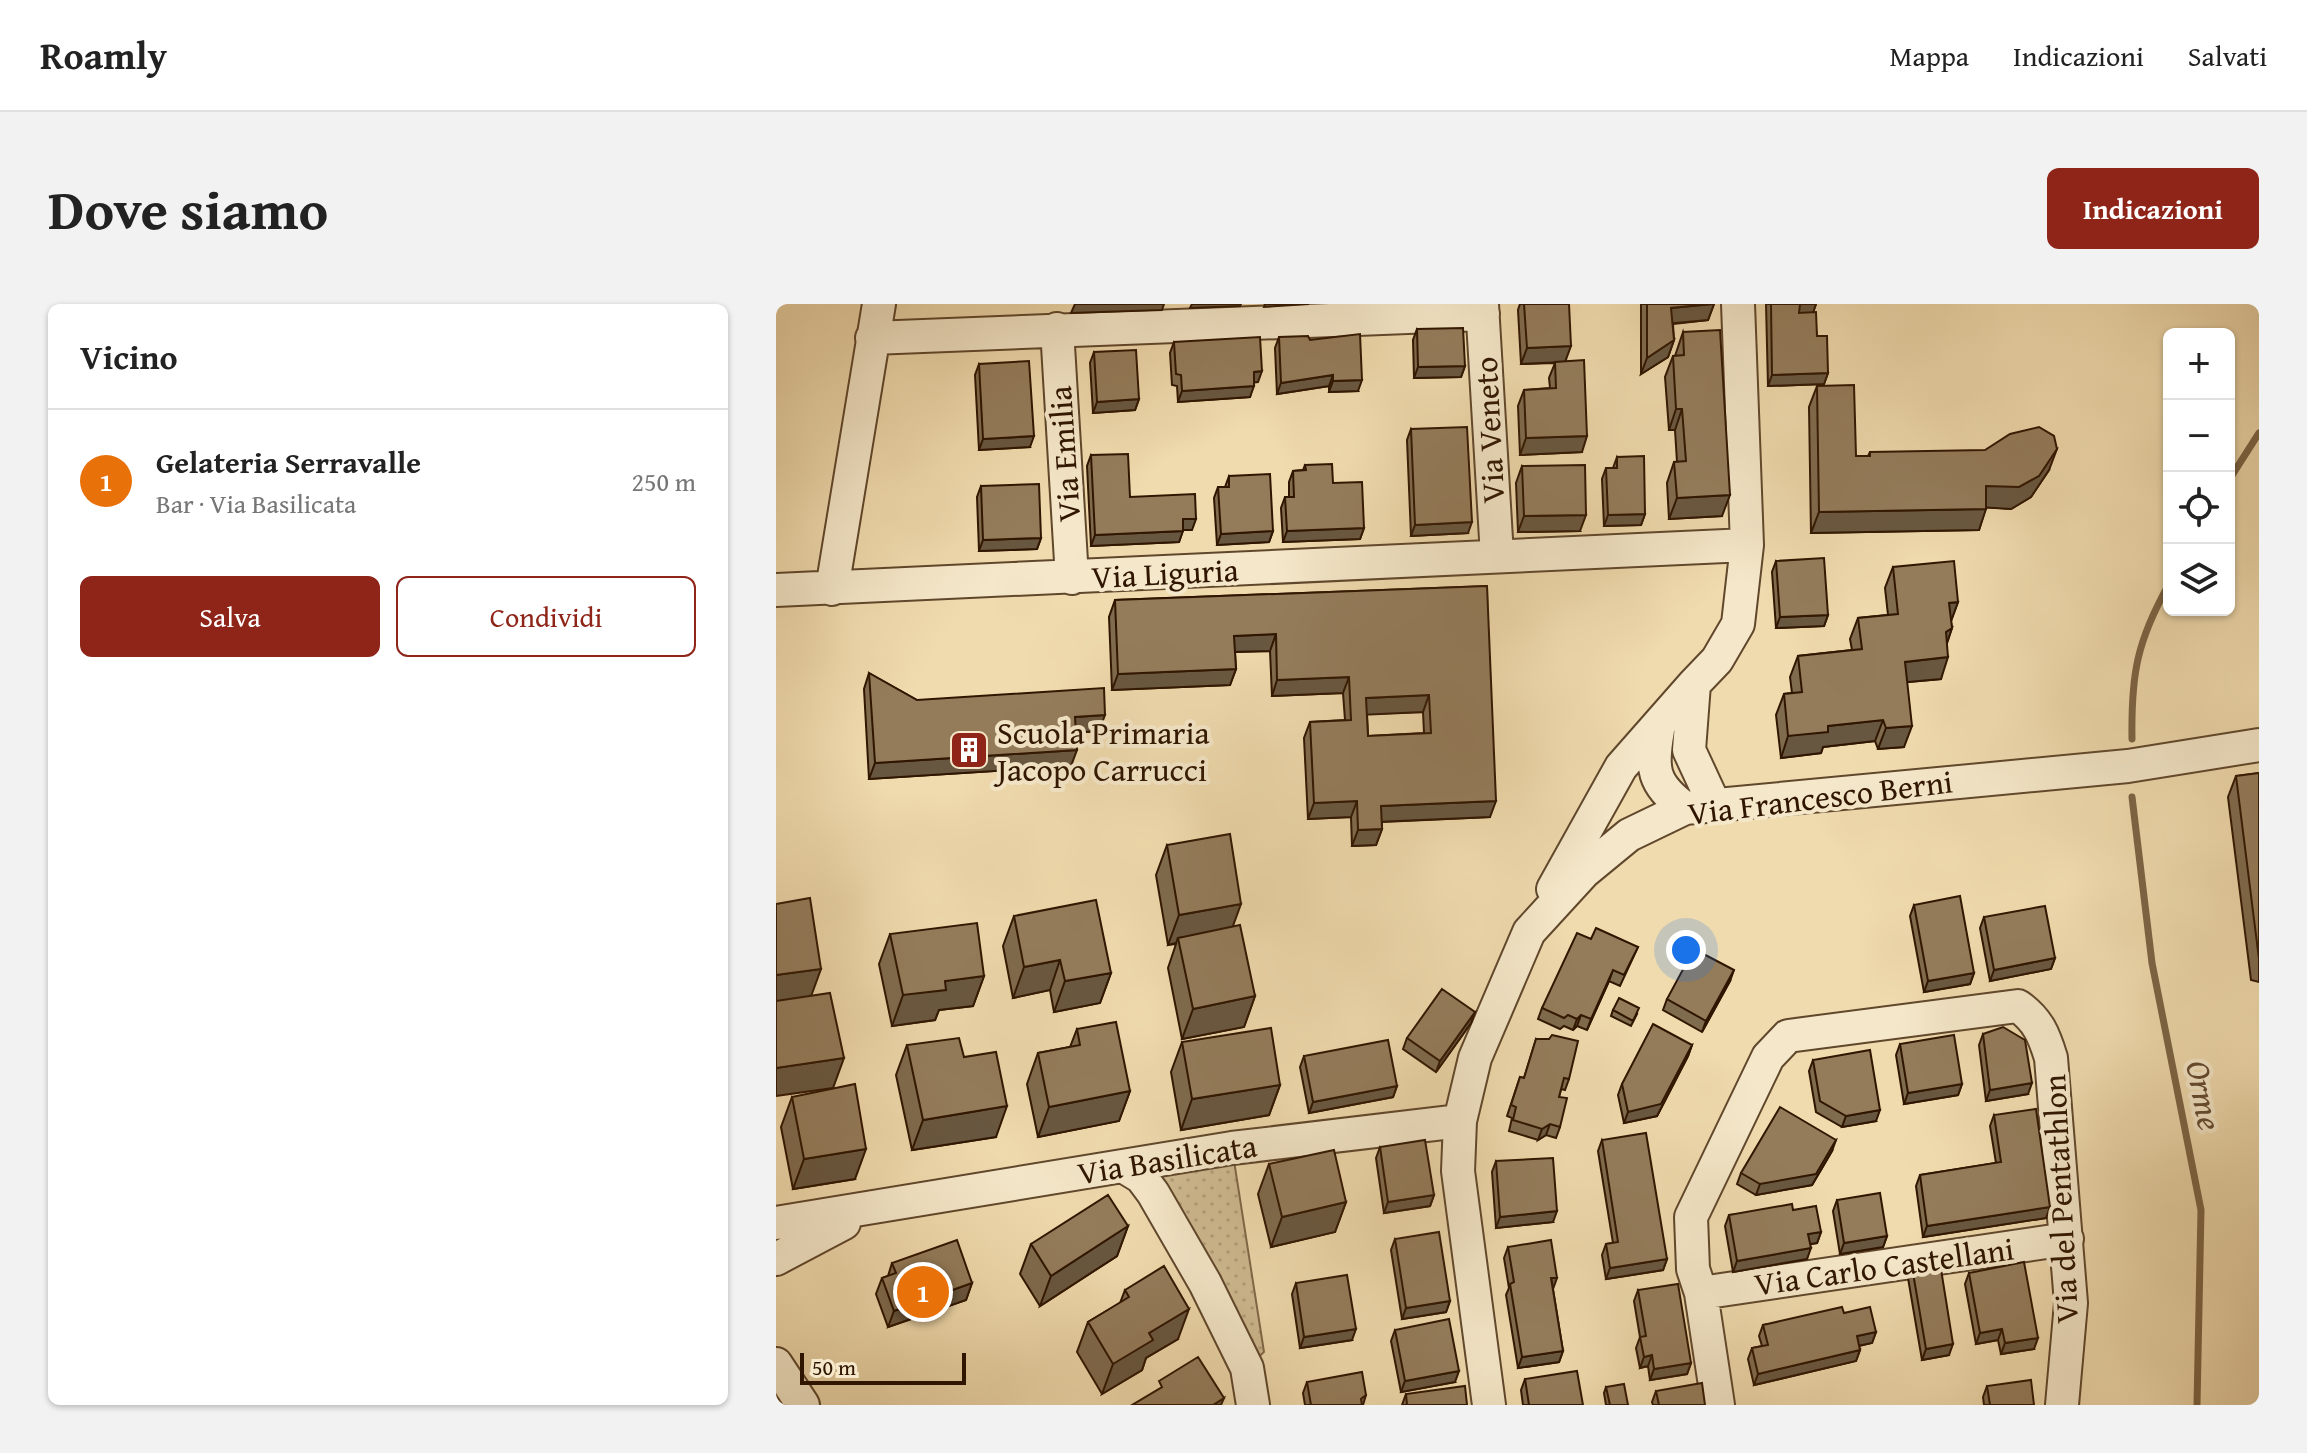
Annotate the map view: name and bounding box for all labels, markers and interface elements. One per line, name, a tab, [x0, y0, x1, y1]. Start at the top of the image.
text: Roamly	[40, 27, 167, 83]
text: Mappa	[1889, 35, 1969, 76]
text: Indicazioni	[2013, 35, 2144, 76]
text: Salvati	[2188, 35, 2267, 76]
text: Dove siamo	[48, 167, 328, 250]
button: Indicazioni	[2047, 168, 2259, 249]
map controls	[2163, 328, 2235, 616]
button: +	[2163, 328, 2235, 400]
text: Vicino	[80, 332, 178, 381]
street label: Via Veneto	[1462, 355, 1516, 505]
street label: Via Emilia	[1036, 384, 1092, 524]
button: −	[2163, 400, 2235, 472]
text: Gelateria Serravalle	[156, 440, 421, 484]
text: 1	[99, 462, 113, 501]
text: 250 m	[631, 462, 696, 501]
button: locate	[2163, 472, 2235, 544]
text: Bar · Via Basilicata	[156, 484, 356, 523]
button: layers	[2163, 544, 2235, 616]
street label: Via Liguria	[1090, 546, 1240, 600]
button: Salva	[80, 576, 380, 657]
button: Condividi	[396, 576, 696, 657]
place label: Scuola Primaria Jacopo Carrucci	[993, 709, 1210, 793]
building icon: Scuola Primaria Jacopo Carrucci	[948, 729, 990, 771]
street label: Via Francesco Berni	[1685, 757, 1955, 837]
your location	[1666, 930, 1706, 970]
water label: Orme	[2174, 1056, 2236, 1134]
street label: Via del Pentathlon	[2030, 1073, 2090, 1325]
street label: Via Basilicata	[1074, 1122, 1260, 1196]
street label: Via Carlo Castellani	[1751, 1225, 2017, 1307]
pin: 1	[897, 1262, 949, 1322]
scale bar	[800, 1349, 966, 1385]
text: 50 m	[812, 1351, 856, 1383]

